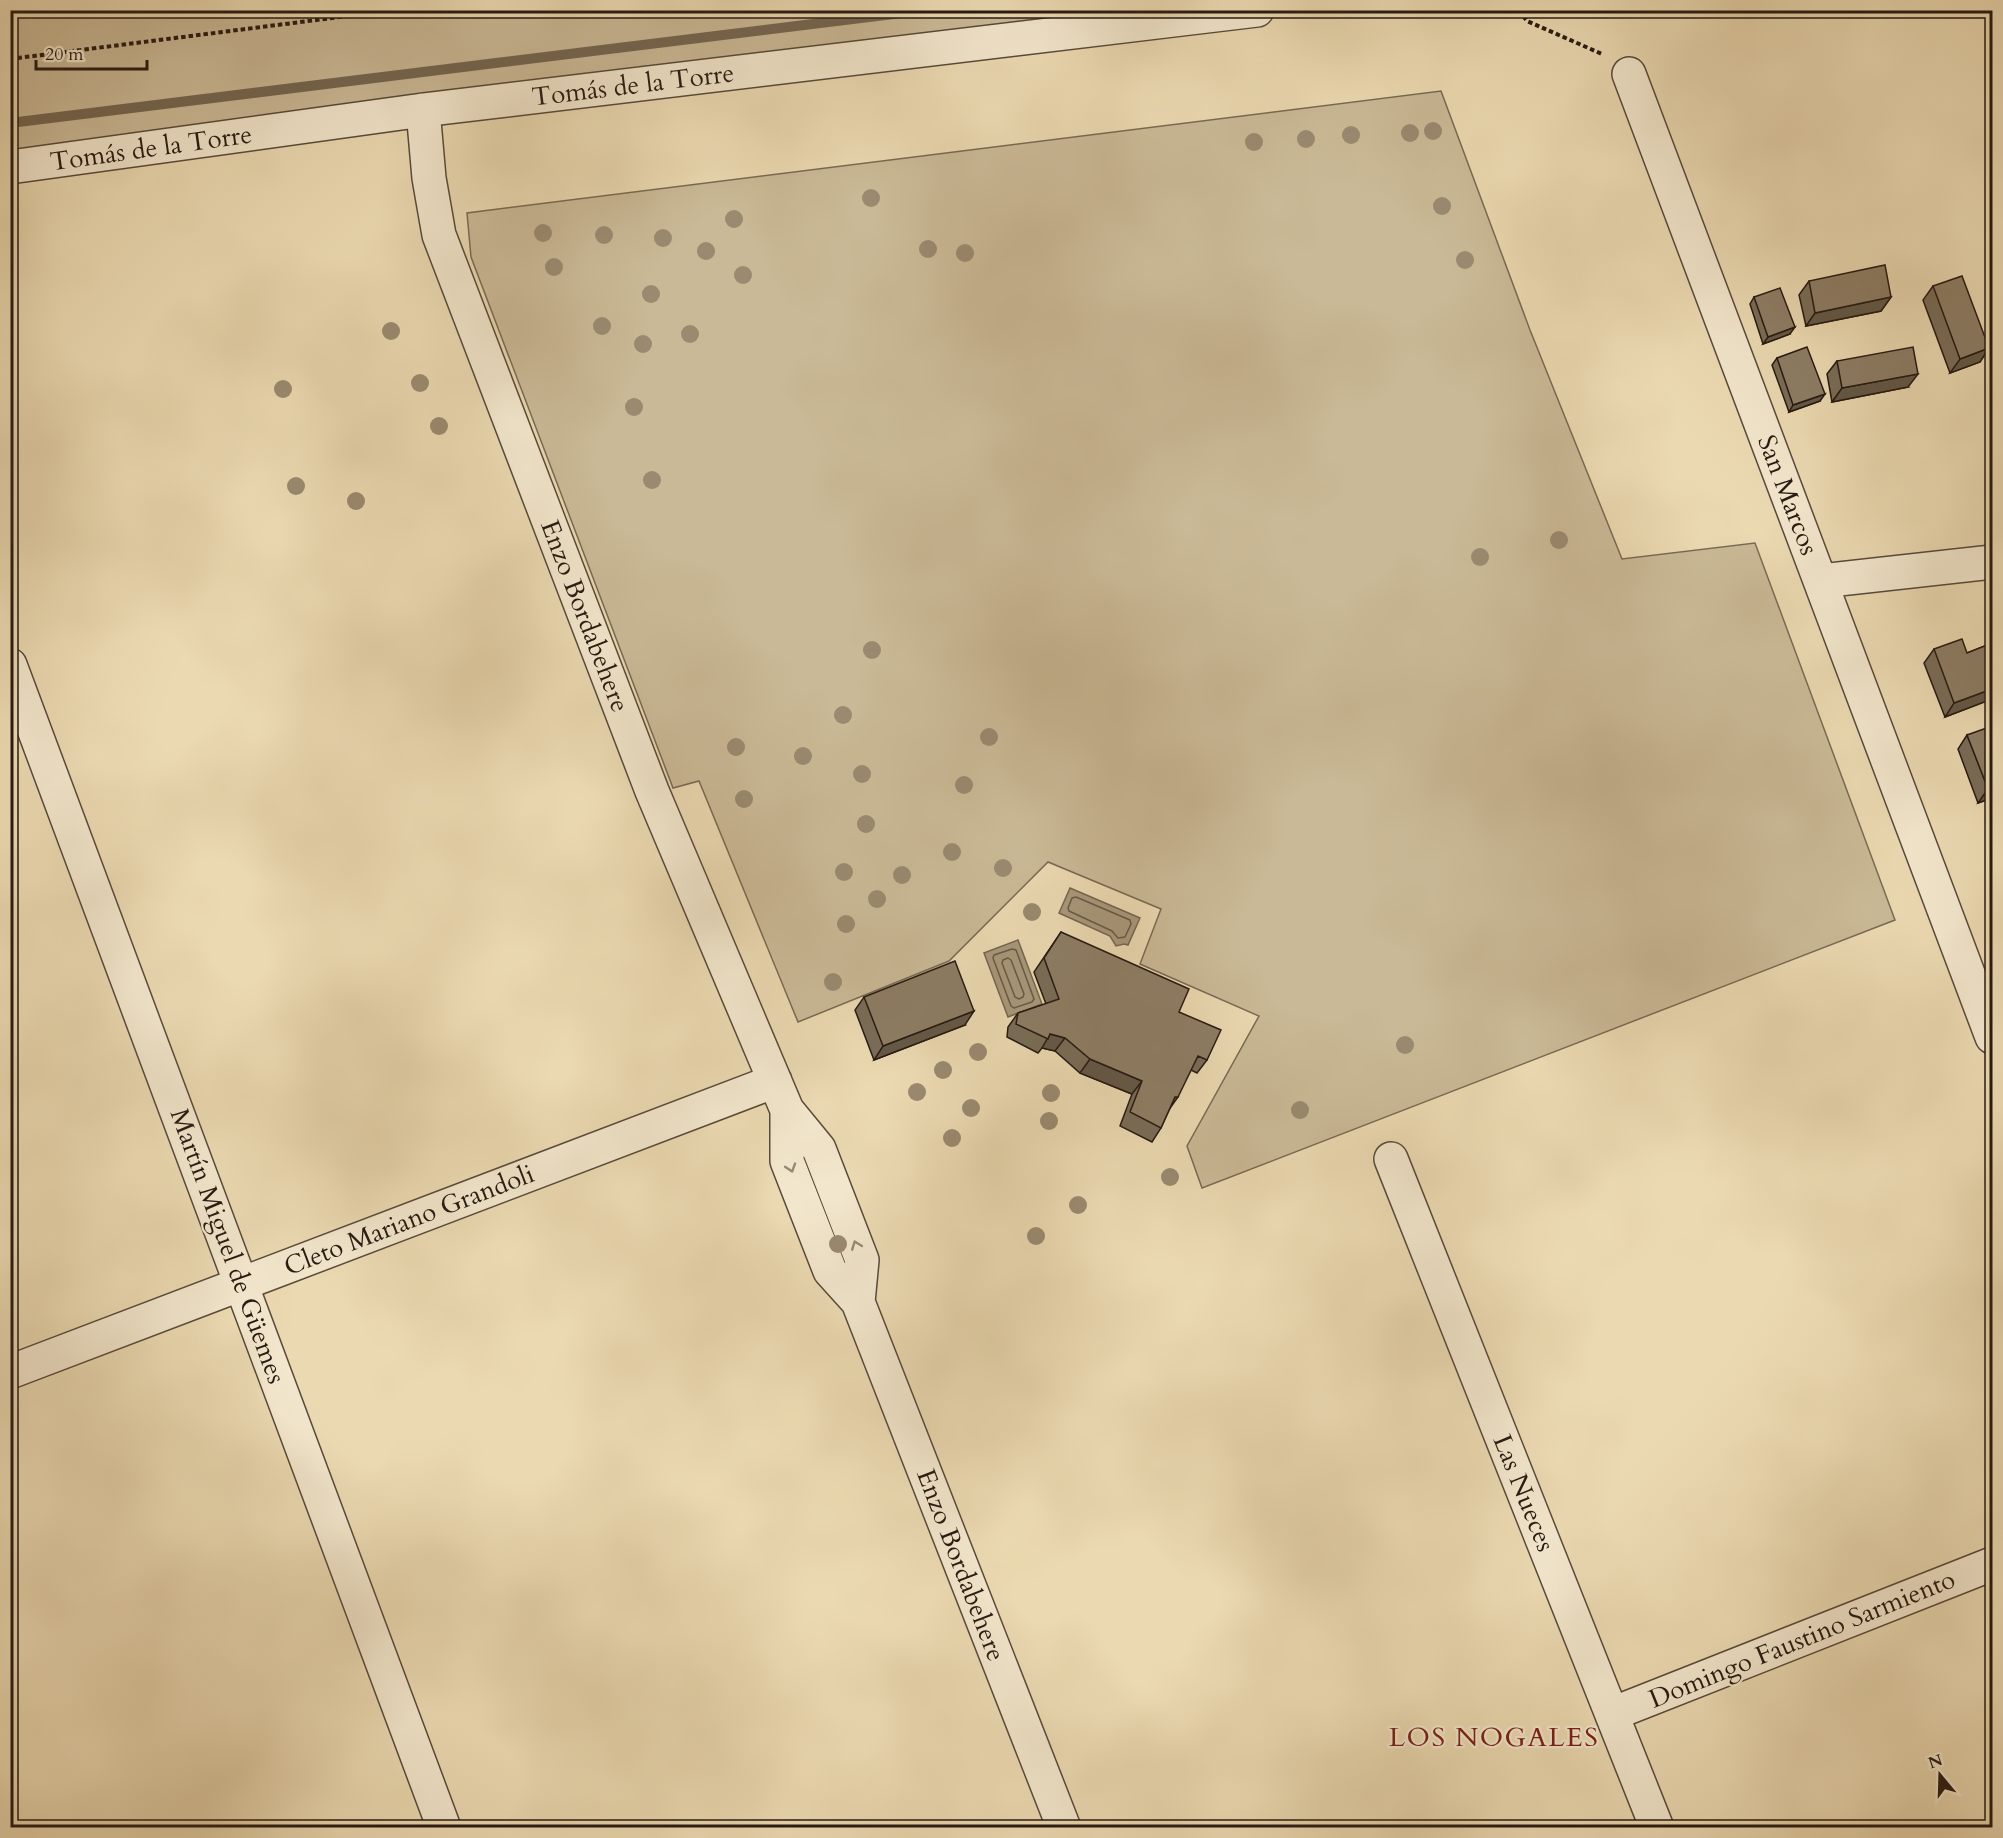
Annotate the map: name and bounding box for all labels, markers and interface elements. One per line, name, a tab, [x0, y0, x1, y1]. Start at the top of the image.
scale bar	[36, 33, 147, 71]
text: 20 m	[45, 42, 84, 67]
street label: Tomás de la Torre	[530, 55, 736, 115]
street label: Tomás de la Torre	[48, 117, 254, 179]
street label: San Marcos	[1749, 430, 1827, 560]
street label: Enzo Bordabehere	[532, 515, 638, 717]
street label: Martín Miguel de Güemes	[162, 1104, 294, 1388]
street label: Cleto Mariano Grandoli	[279, 1156, 539, 1284]
one-way arrow	[783, 1162, 796, 1173]
one-way arrow	[851, 1240, 863, 1251]
street label: Las Nueces	[1485, 1429, 1563, 1557]
street label: Enzo Bordabehere	[908, 1464, 1014, 1666]
street label: Domingo Faustino Sarmiento	[1644, 1562, 1960, 1716]
district label: LOS NOGALES	[1389, 1719, 1599, 1756]
north arrow	[1910, 1745, 1970, 1805]
text: N	[1925, 1749, 1946, 1774]

